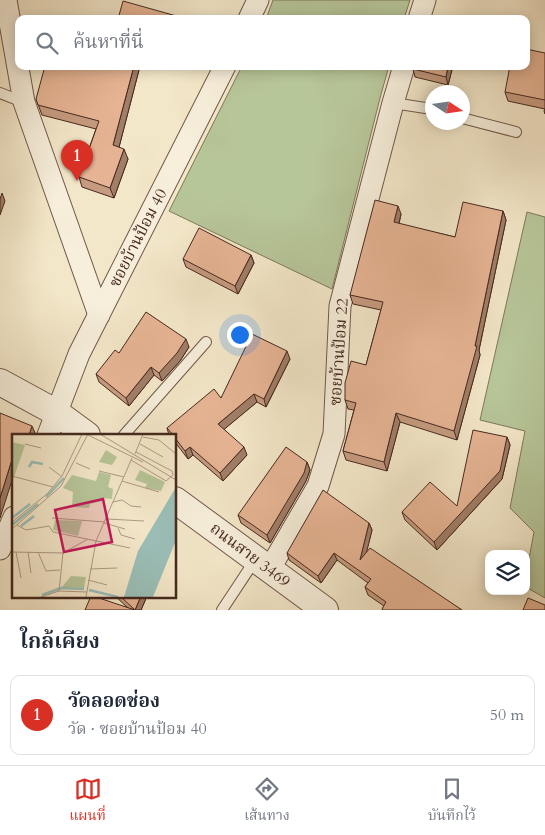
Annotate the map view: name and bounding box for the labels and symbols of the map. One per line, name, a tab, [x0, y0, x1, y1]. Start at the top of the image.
north arrow	[425, 85, 470, 130]
pin: 1	[61, 140, 93, 181]
street label: ซอยบ้านป้อม 40	[104, 185, 172, 291]
street label: ซอยบ้านป้อม 22	[324, 298, 354, 406]
your location	[227, 322, 253, 348]
inset map	[12, 434, 176, 598]
street label: ถนนสาย 3469	[205, 518, 295, 592]

